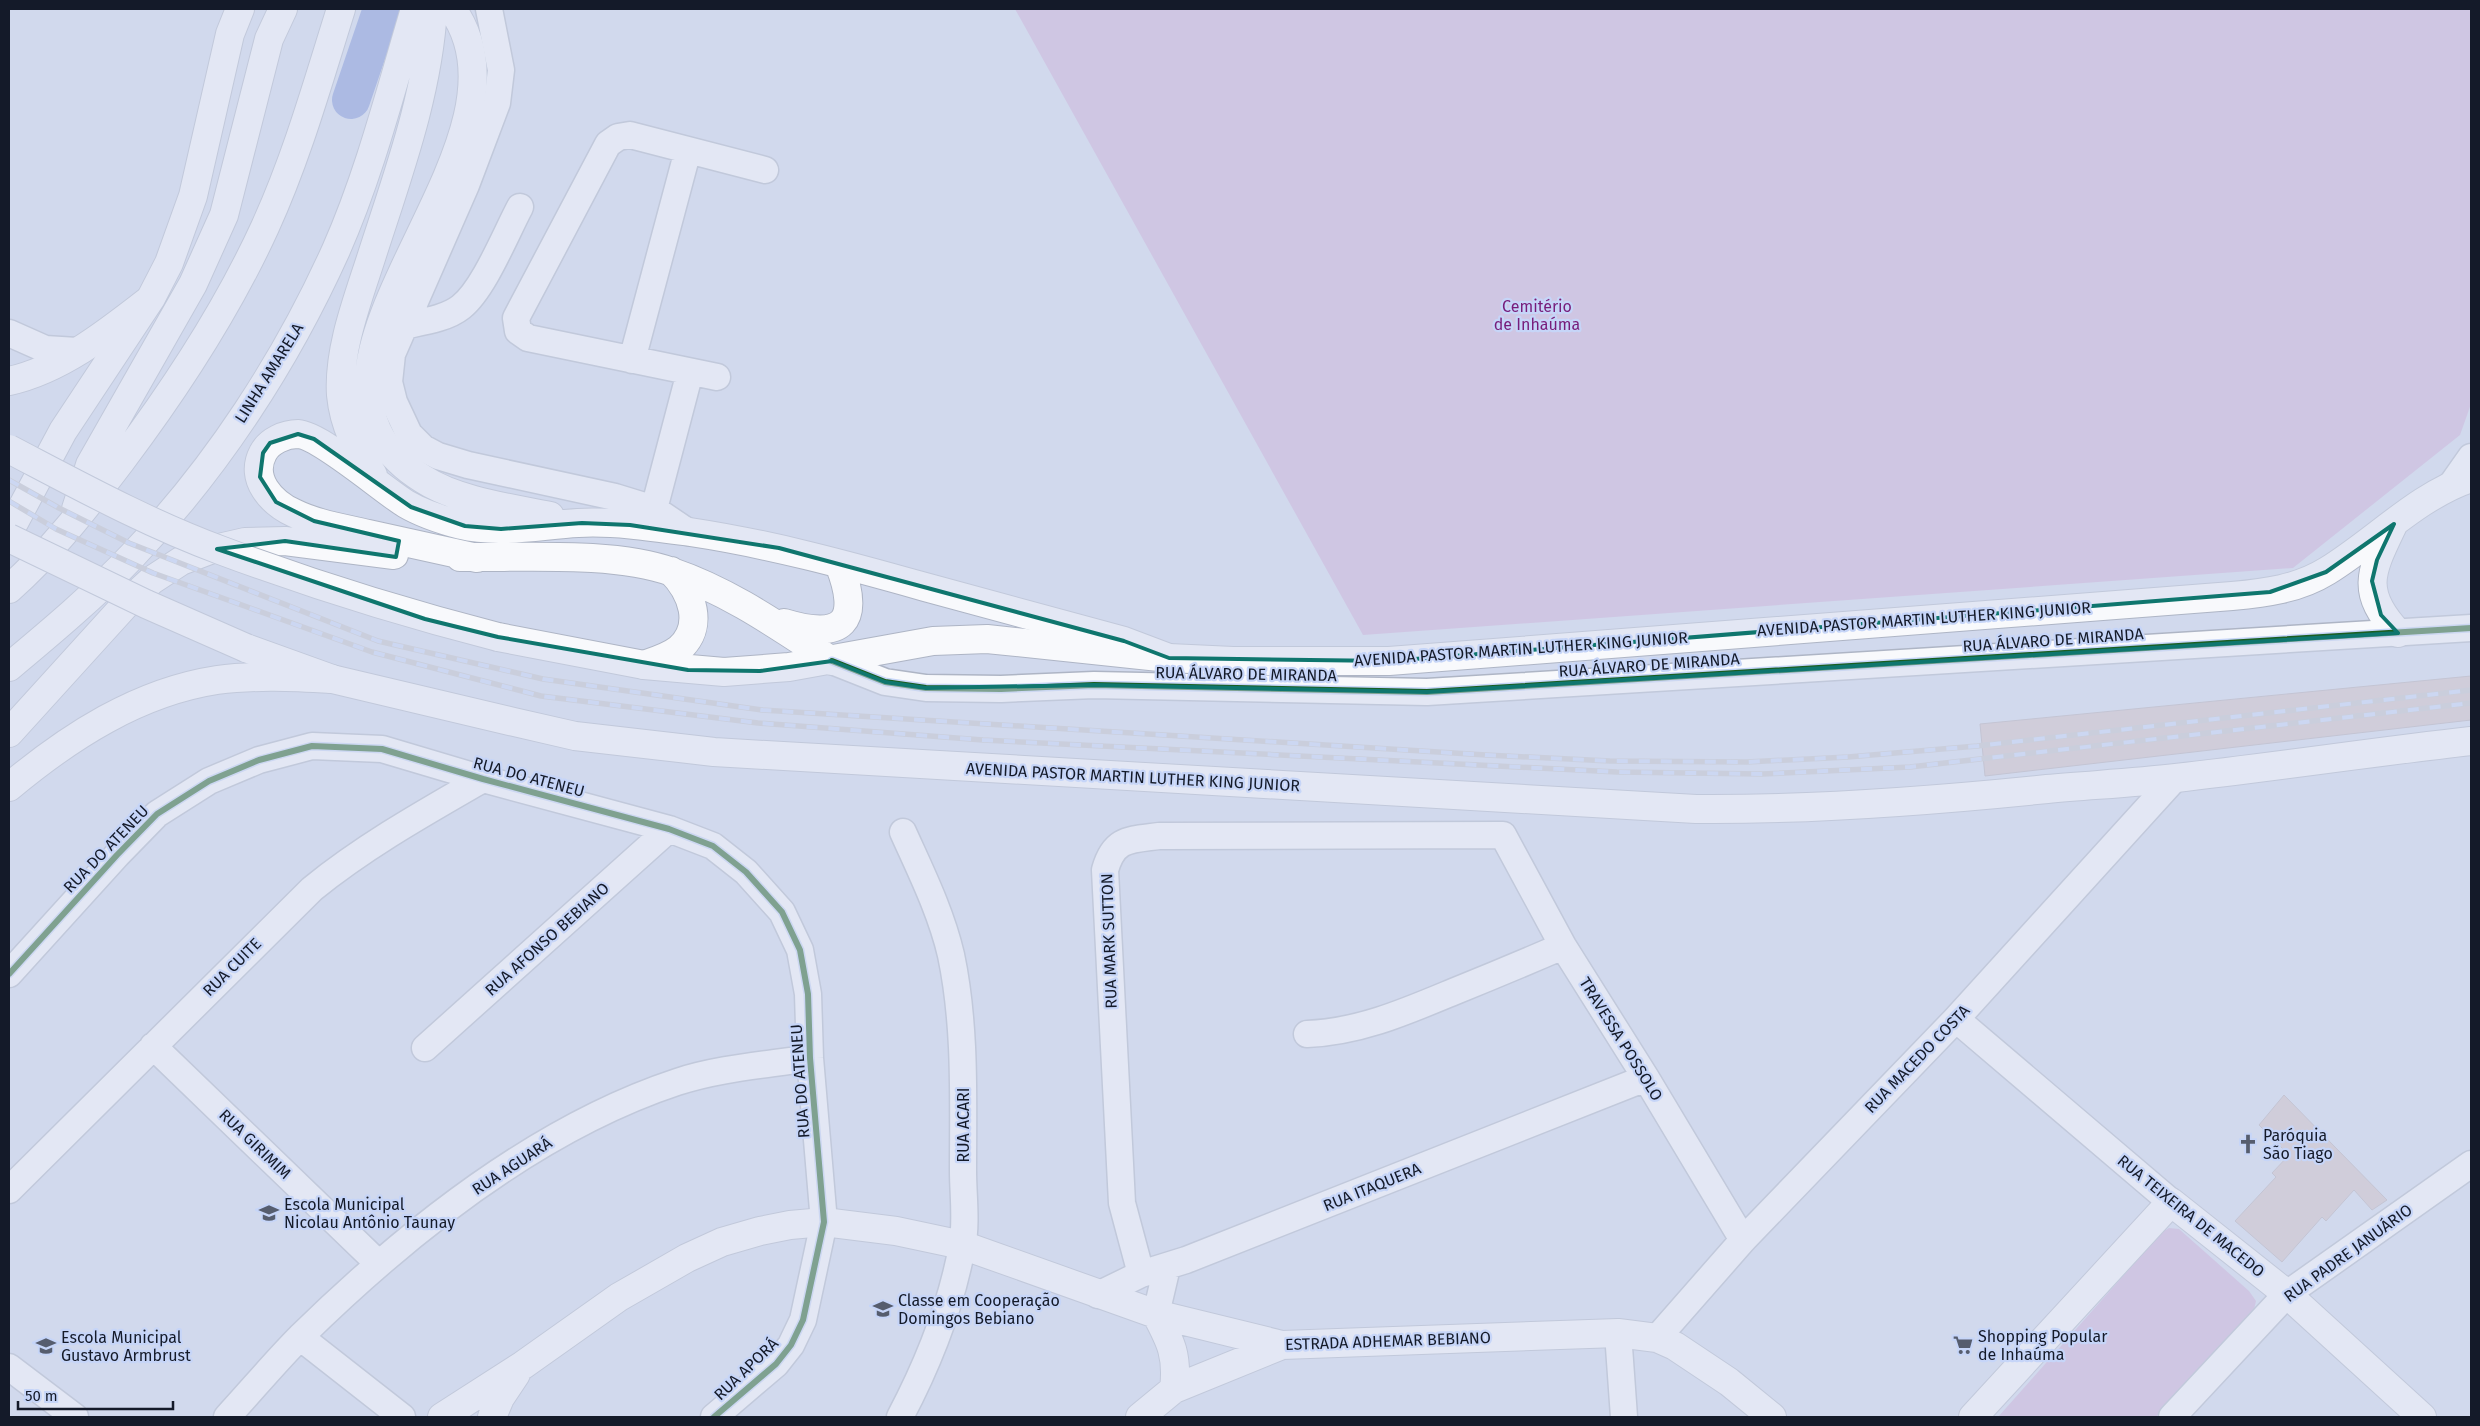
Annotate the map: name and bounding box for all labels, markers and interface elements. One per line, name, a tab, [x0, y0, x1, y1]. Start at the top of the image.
park label: Cemitério de Inhaúma	[1494, 297, 1580, 334]
street label: LINHA AMARELA	[231, 319, 308, 426]
street label: AVENIDA PASTOR MARTIN LUTHER KING JUNIOR	[1757, 598, 2092, 640]
street label: RUA ÁLVARO DE MIRANDA	[1962, 623, 2145, 656]
street label: AVENIDA PASTOR MARTIN LUTHER KING JUNIOR	[1354, 628, 1689, 670]
street label: RUA ÁLVARO DE MIRANDA	[1558, 648, 1741, 681]
street label: RUA ÁLVARO DE MIRANDA	[1155, 662, 1338, 685]
street label: RUA DO ATENEU	[471, 753, 587, 801]
street label: AVENIDA PASTOR MARTIN LUTHER KING JUNIOR	[966, 759, 1301, 795]
street label: RUA DO ATENEU	[59, 801, 153, 897]
street label: RUA MARK SUTTON	[1097, 873, 1121, 1009]
street label: RUA AFONSO BEBIANO	[481, 878, 613, 1000]
street label: RUA CUITE	[199, 934, 265, 1000]
street label: TRAVESSA POSSOLO	[1575, 974, 1667, 1104]
street label: RUA MACEDO COSTA	[1861, 1000, 1974, 1117]
street label: RUA DO ATENEU	[787, 1023, 813, 1139]
street label: RUA ACARI	[954, 1088, 973, 1162]
street label: RUA GIRIMIM	[215, 1105, 295, 1183]
place label: Paróquia São Tiago	[2263, 1126, 2333, 1163]
street label: RUA AGUARÁ	[468, 1132, 556, 1199]
church icon: Paróquia São Tiago	[2237, 1133, 2259, 1155]
street label: RUA TEIXEIRA DE MACEDO	[2114, 1151, 2268, 1281]
street label: RUA ITAQUERA	[1320, 1158, 1424, 1215]
place label: Escola Municipal Nicolau Antônio Taunay	[284, 1195, 455, 1232]
street label: RUA PADRE JANUÁRIO	[2280, 1199, 2416, 1306]
school or university icon: Escola Municipal Nicolau Antônio Taunay	[258, 1202, 280, 1224]
place label: Classe em Cooperação Domingos Bebiano	[898, 1291, 1060, 1328]
school or university icon: Classe em Cooperação Domingos Bebiano	[872, 1298, 894, 1320]
place label: Shopping Popular de Inhaúma	[1978, 1327, 2108, 1364]
place label: Escola Municipal Gustavo Armbrust	[61, 1328, 191, 1365]
street label: ESTRADA ADHEMAR BEBIANO	[1285, 1328, 1491, 1354]
street label: RUA APORÁ	[709, 1332, 783, 1404]
supermarket icon: Shopping Popular de Inhaúma	[1952, 1334, 1974, 1356]
school or university icon: Escola Municipal Gustavo Armbrust	[35, 1335, 57, 1357]
scale bar	[18, 1378, 172, 1410]
text: 50 m	[25, 1387, 58, 1405]

